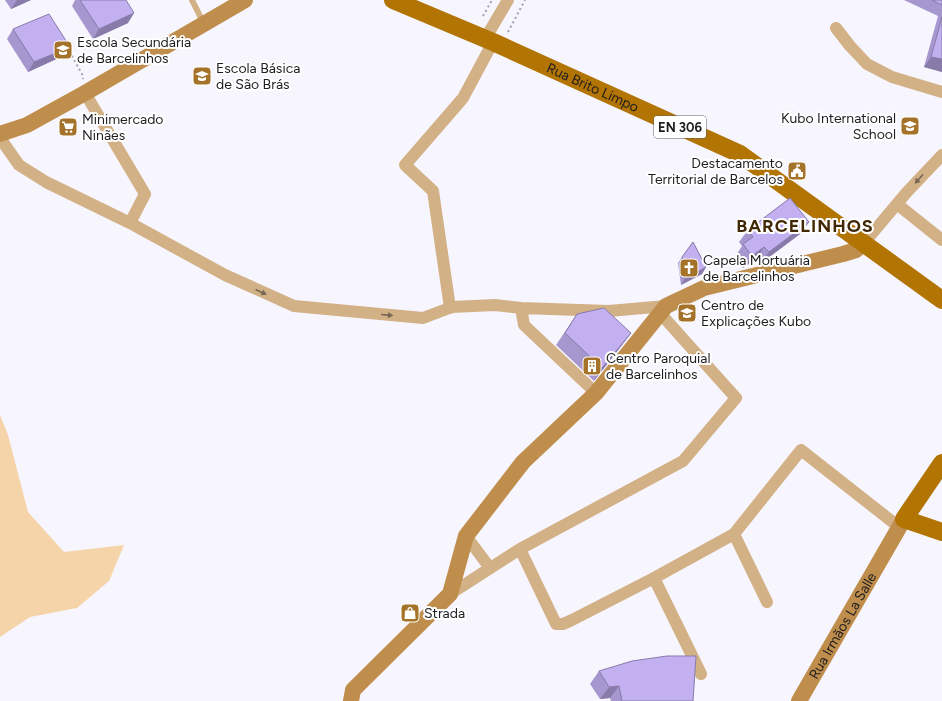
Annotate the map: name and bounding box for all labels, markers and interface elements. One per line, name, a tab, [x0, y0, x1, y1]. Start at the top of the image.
place label: Escola Secundária de Barcelinhos	[77, 34, 191, 67]
school or university icon: Escola Secundária de Barcelinhos	[52, 39, 74, 61]
street label: Rua Brito Limpo	[544, 59, 641, 116]
place label: Escola Básica de São Brás	[216, 60, 300, 93]
school or university icon: Escola Básica de São Brás	[191, 65, 213, 87]
place label: Kubo International School	[781, 110, 896, 143]
place label: Minimercado Ninães	[82, 111, 163, 144]
school or university icon: Kubo International School	[899, 115, 921, 137]
supermarket icon: Minimercado Ninães	[57, 116, 79, 138]
road number: EN 306	[654, 116, 706, 138]
place label: Destacamento Territorial de Barcelos	[648, 155, 783, 188]
public building icon: Destacamento Territorial de Barcelos	[786, 160, 808, 182]
one-way arrow	[914, 174, 924, 184]
district label: BARCELINHOS	[736, 215, 874, 237]
place label: Capela Mortuária de Barcelinhos	[703, 252, 810, 285]
church icon: Capela Mortuária de Barcelinhos	[678, 257, 700, 279]
one-way arrow	[255, 289, 266, 295]
place label: Centro de Explicações Kubo	[701, 297, 811, 330]
school or university icon: Centro de Explicações Kubo	[676, 302, 698, 324]
one-way arrow	[381, 312, 393, 318]
place label: Centro Paroquial de Barcelinhos	[606, 350, 710, 383]
building icon: Centro Paroquial de Barcelinhos	[581, 355, 603, 377]
street label: Rua Irmãos La Salle	[805, 569, 881, 682]
shop icon: Strada	[399, 602, 421, 624]
place label: Strada	[424, 605, 465, 622]

